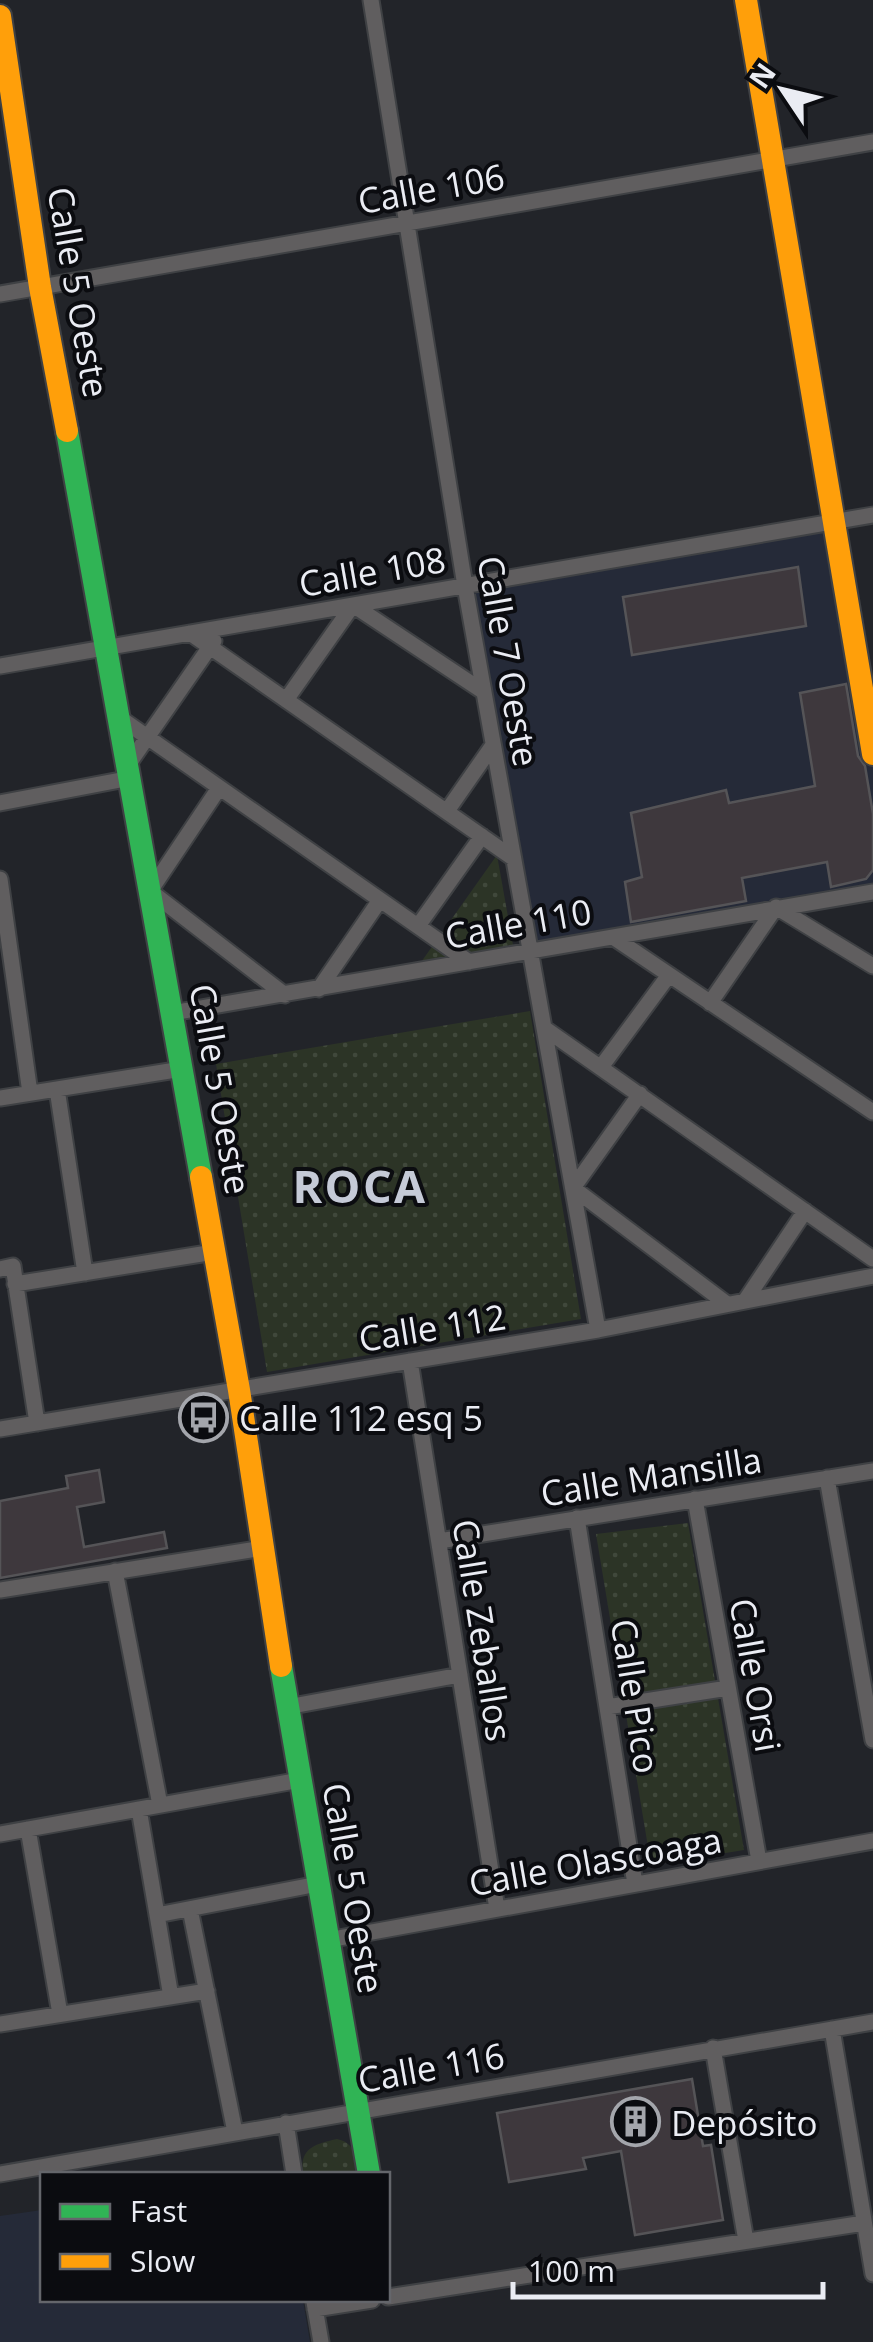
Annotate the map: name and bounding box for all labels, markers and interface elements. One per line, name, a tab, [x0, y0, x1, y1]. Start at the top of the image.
north arrow	[733, 40, 833, 140]
text: N	[740, 55, 784, 95]
street label: Calle 106	[354, 152, 508, 224]
street label: Calle 5 Oeste	[37, 183, 121, 401]
street label: Calle 108	[295, 535, 449, 607]
street label: Calle 7 Oeste	[467, 552, 551, 770]
street label: Calle 110	[441, 887, 595, 959]
street label: Calle 5 Oeste	[179, 980, 263, 1198]
district label: ROCA	[292, 1155, 428, 1216]
street label: Calle 112	[355, 1292, 509, 1362]
bus stop icon: Calle 112 esq 5	[178, 1391, 230, 1443]
place label: Calle 112 esq 5	[239, 1394, 483, 1441]
street label: Calle Mansilla	[537, 1435, 765, 1517]
street label: Calle Zeballos	[442, 1516, 524, 1744]
street label: Calle Orsi	[719, 1595, 793, 1755]
street label: Calle Pico	[601, 1615, 671, 1777]
street label: Calle 5 Oeste	[312, 1779, 396, 1997]
street label: Calle Olascoaga	[465, 1816, 725, 1906]
street label: Calle 116	[354, 2031, 508, 2103]
building icon: Depósito	[610, 2096, 662, 2148]
place label: Depósito	[671, 2099, 818, 2146]
legend	[40, 2172, 390, 2302]
text: Fast	[130, 2190, 187, 2231]
scale bar	[513, 2237, 823, 2299]
text: Slow	[130, 2240, 195, 2281]
text: 100 m	[528, 2250, 615, 2291]

